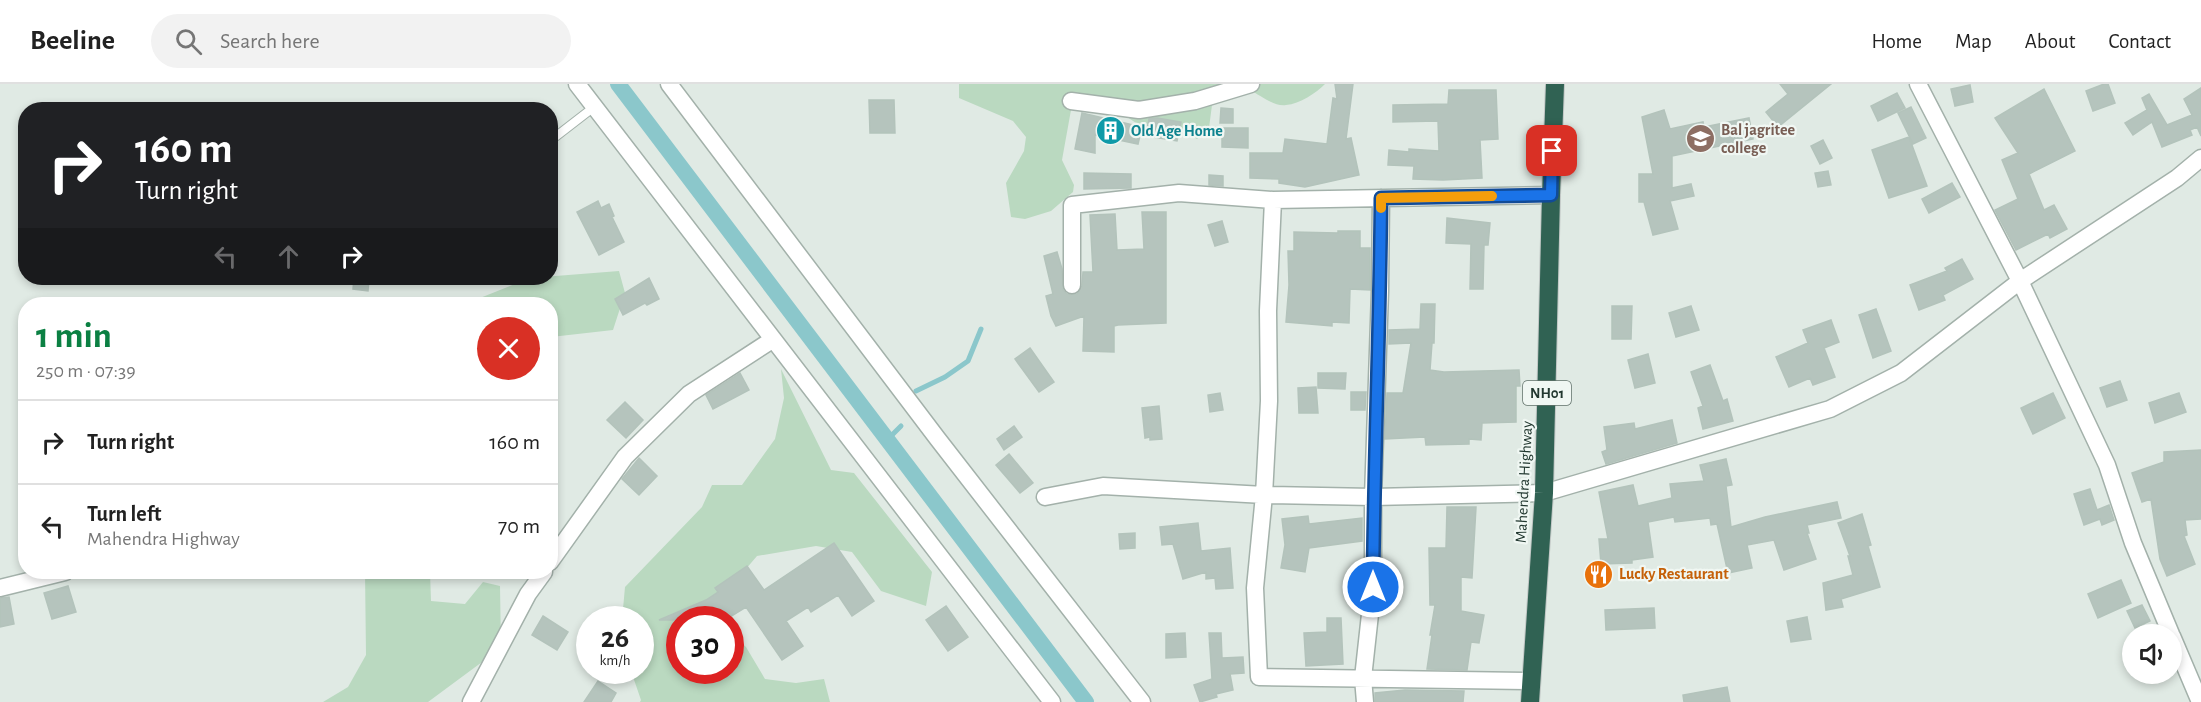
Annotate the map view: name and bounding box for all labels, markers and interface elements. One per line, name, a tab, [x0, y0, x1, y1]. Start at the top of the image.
search box	[151, 14, 571, 68]
icon: search	[172, 25, 205, 58]
text: Beeline	[30, 27, 115, 55]
text: Search here	[220, 30, 320, 52]
text: Home	[1871, 31, 1922, 52]
text: Map	[1955, 31, 1992, 52]
text: About	[2025, 31, 2075, 52]
text: Contact	[2108, 31, 2171, 52]
building icon: Old Age Home	[1094, 115, 1126, 147]
place label: Bal jagritee college	[1721, 122, 1795, 156]
place label: Old Age Home	[1131, 123, 1223, 139]
school or university icon: Bal jagritee college	[1684, 123, 1716, 155]
pin	[1526, 125, 1577, 176]
icon: right	[36, 126, 114, 204]
text: 160 m	[135, 128, 233, 170]
icon: arrive	[1535, 134, 1568, 167]
text: Turn right	[135, 177, 238, 204]
icon: left	[209, 240, 242, 273]
icon: ahead	[272, 240, 305, 273]
icon: right	[335, 240, 368, 273]
button: close	[477, 317, 540, 380]
text: 1 min	[36, 318, 112, 354]
text: 250 m · 07:39	[36, 361, 136, 381]
road number: NH01	[1523, 381, 1571, 405]
street label: Mahendra Highway	[1513, 420, 1536, 544]
icon: right	[36, 426, 69, 459]
text: Turn right	[87, 431, 174, 453]
text: 160 m	[489, 431, 540, 453]
text: Turn left	[87, 503, 161, 525]
icon: left	[36, 510, 69, 543]
text: 70 m	[498, 515, 540, 537]
text: Mahendra Highway	[87, 529, 240, 549]
position arrow	[1341, 555, 1405, 619]
restaurant icon: Lucky Restaurant	[1582, 558, 1614, 590]
place label: Lucky Restaurant	[1619, 566, 1729, 583]
speed limit sign: 30	[666, 606, 744, 684]
text: 26	[601, 623, 629, 653]
map controls	[2122, 624, 2182, 684]
button: sound	[2122, 624, 2182, 684]
text: km/h	[600, 653, 630, 668]

